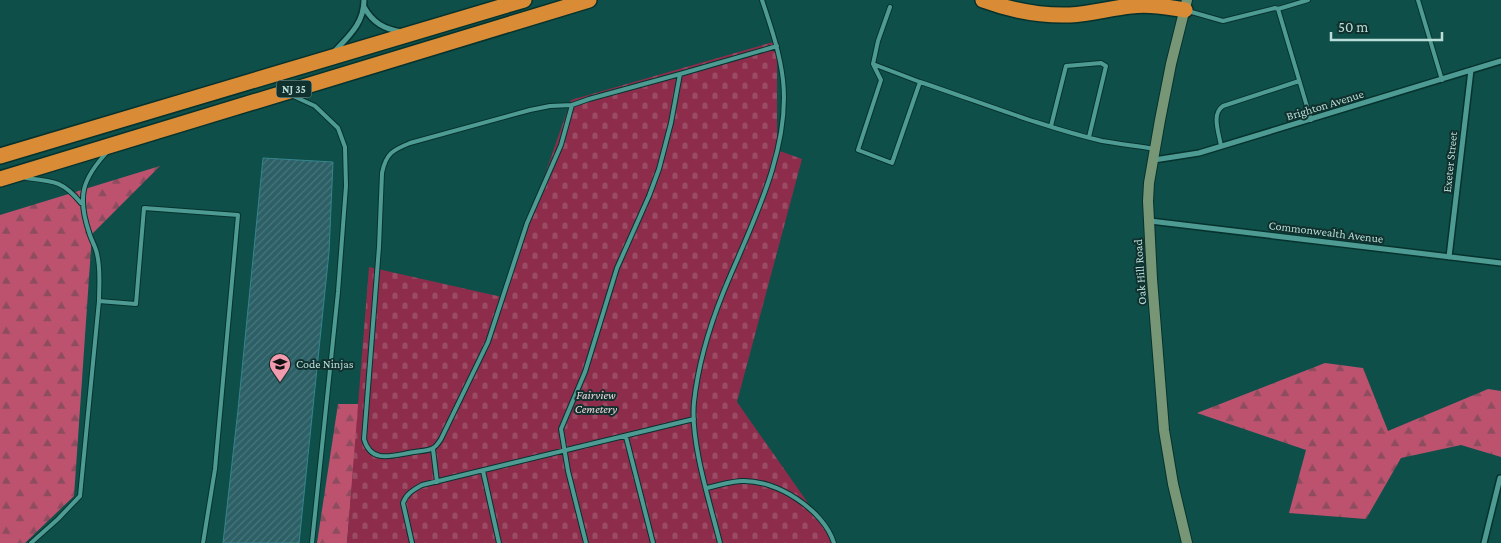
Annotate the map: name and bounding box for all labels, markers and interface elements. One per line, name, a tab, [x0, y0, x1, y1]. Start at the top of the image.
scale bar	[1331, 10, 1442, 42]
text: 50 m	[1338, 19, 1368, 35]
road number: NJ 35	[276, 80, 312, 98]
street label: Brighton Avenue	[1285, 87, 1365, 123]
street label: Exeter Street	[1440, 130, 1460, 193]
street label: Commonwealth Avenue	[1268, 218, 1384, 246]
street label: Oak Hill Road	[1131, 238, 1149, 305]
school or university icon: Code Ninjas	[268, 352, 292, 383]
place label: Code Ninjas	[296, 357, 354, 371]
park label: Fairview Cemetery	[575, 388, 617, 416]

